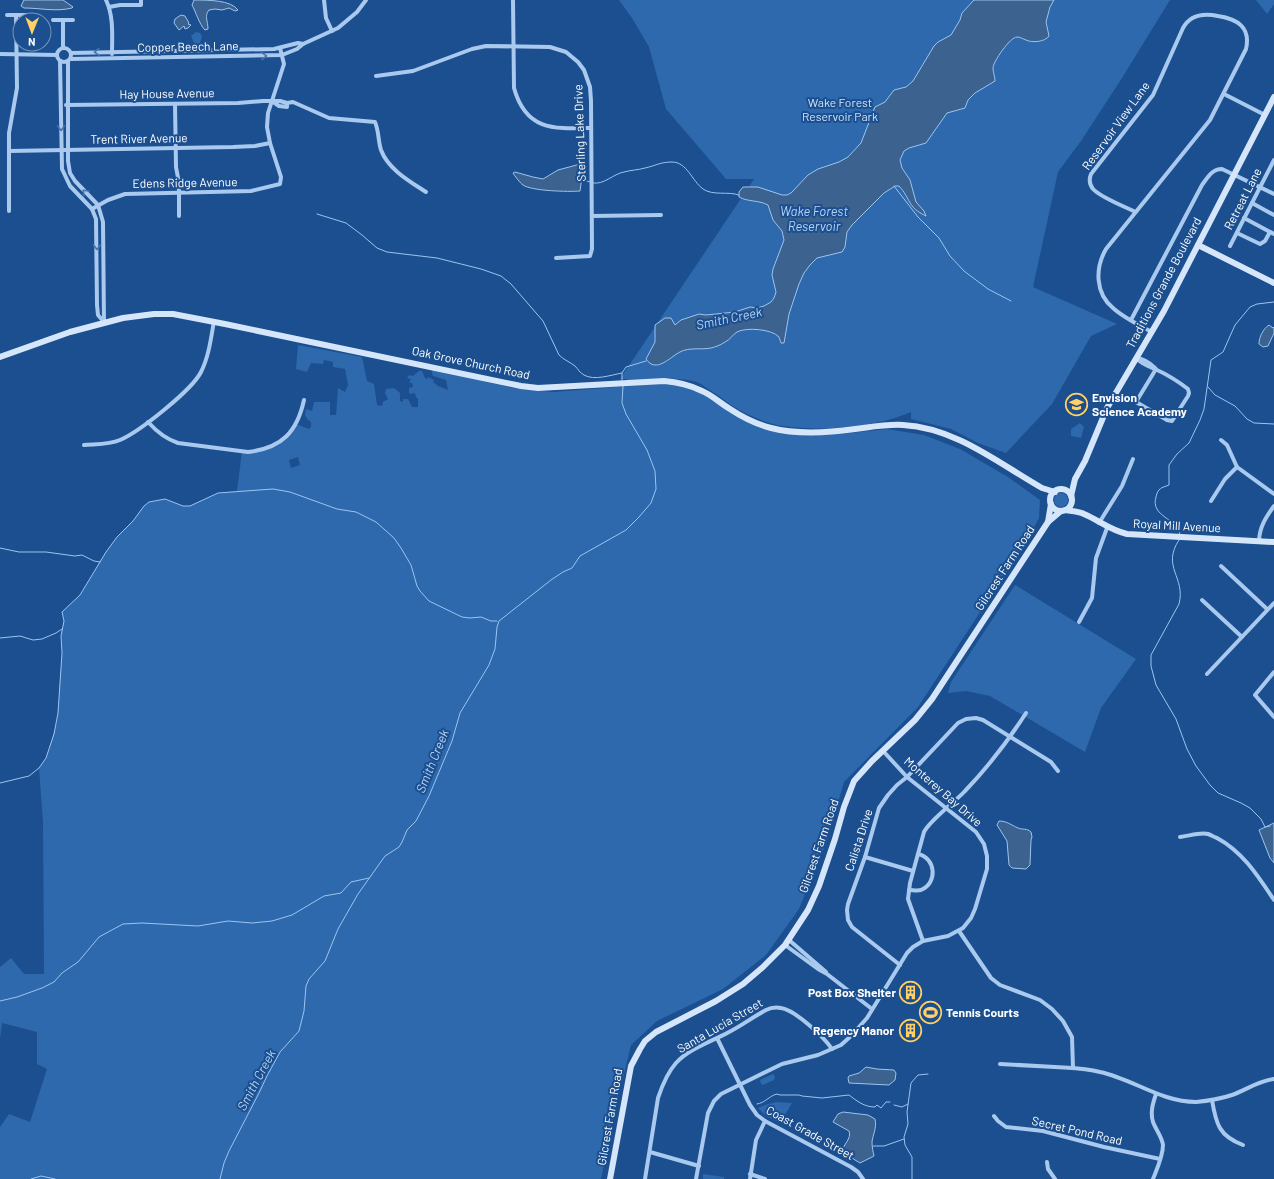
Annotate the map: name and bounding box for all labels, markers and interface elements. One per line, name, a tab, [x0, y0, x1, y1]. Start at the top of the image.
north arrow	[12, 12, 52, 52]
text: N	[28, 36, 36, 49]
street label: Copper Beech Lane	[137, 38, 239, 54]
one-way arrow	[94, 48, 100, 56]
one-way arrow	[261, 52, 267, 60]
street label: Reservoir View Lane	[1079, 79, 1152, 172]
street label: Sterling Lake Drive	[570, 84, 588, 182]
street label: Hay House Avenue	[119, 85, 215, 101]
park label: Wake Forest Reservoir Park	[802, 95, 878, 123]
one-way arrow	[57, 125, 65, 131]
street label: Trent River Avenue	[90, 130, 188, 146]
street label: Retreat Lane	[1221, 165, 1264, 232]
street label: Edens Ridge Avenue	[132, 174, 238, 190]
one-way arrow	[83, 189, 90, 196]
water label: Wake Forest Reservoir	[780, 203, 848, 234]
street label: Traditions Grande Boulevard	[1123, 215, 1204, 350]
one-way arrow	[93, 244, 101, 250]
water label: Smith Creek	[695, 303, 764, 333]
street label: Oak Grove Church Road	[411, 343, 532, 381]
place label: Envision Science Academy	[1092, 390, 1187, 418]
school or university icon: Envision Science Academy	[1063, 392, 1089, 418]
street label: Royal Mill Avenue	[1133, 516, 1221, 534]
street label: Gilcrest Farm Road	[972, 522, 1037, 613]
water label: Smith Creek	[412, 726, 452, 795]
street label: Monterey Bay Drive	[902, 754, 986, 829]
street label: Gilcrest Farm Road	[795, 797, 841, 894]
street label: Calista Drive	[841, 807, 875, 873]
building icon: Post Box Shelter	[898, 980, 924, 1006]
place label: Post Box Shelter	[808, 985, 896, 999]
street label: Santa Lucia Street	[674, 995, 765, 1055]
sports icon: Tennis Courts	[918, 1000, 944, 1026]
place label: Tennis Courts	[946, 1005, 1019, 1019]
building icon: Regency Manor	[897, 1018, 923, 1044]
place label: Regency Manor	[813, 1023, 894, 1037]
water label: Smith Creek	[233, 1046, 279, 1113]
street label: Gilcrest Farm Road	[594, 1067, 624, 1166]
street label: Coast Grade Street	[764, 1102, 857, 1162]
street label: Secret Pond Road	[1031, 1113, 1124, 1147]

